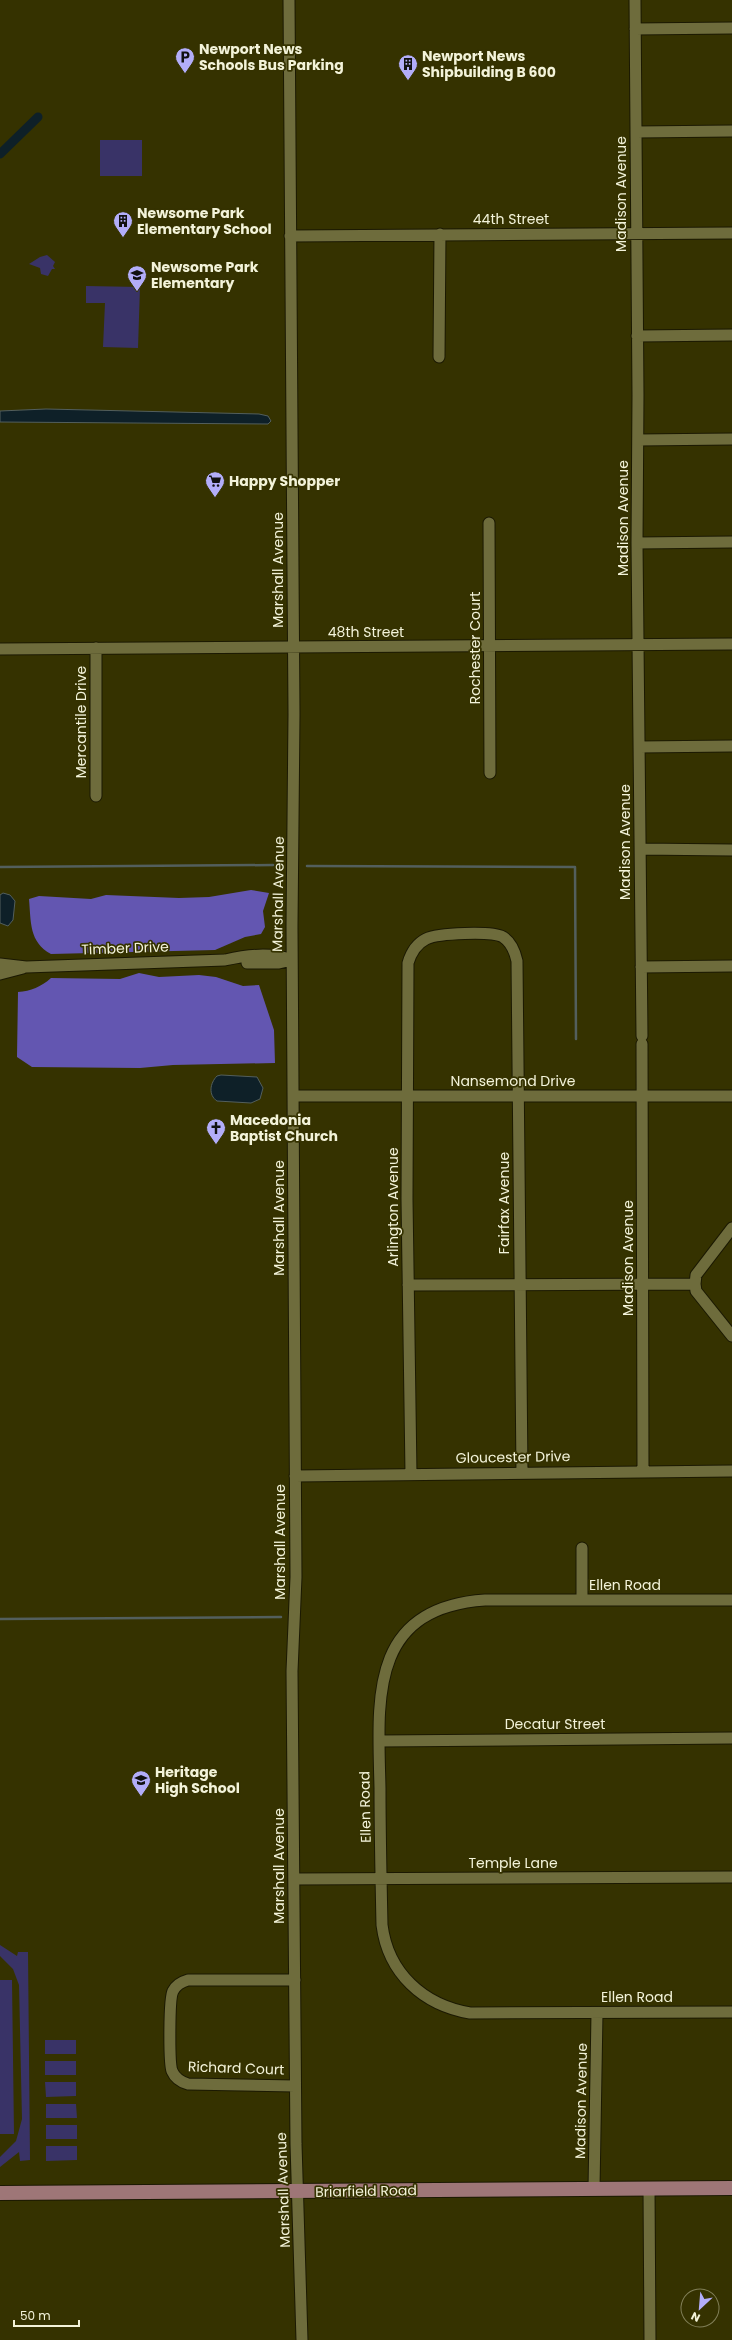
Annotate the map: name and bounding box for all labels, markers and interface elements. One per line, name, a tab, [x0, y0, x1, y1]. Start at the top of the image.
place label: Newport News Schools Bus Parking	[199, 39, 344, 75]
parking icon: Newport News Schools Bus Parking	[174, 46, 196, 74]
place label: Newport News Shipbuilding B 600	[422, 46, 556, 82]
building icon: Newport News Shipbuilding B 600	[397, 53, 419, 81]
street label: Madison Avenue	[611, 136, 631, 252]
place label: Newsome Park Elementary School	[137, 203, 272, 239]
street label: 44th Street	[473, 209, 549, 229]
building icon: Newsome Park Elementary School	[112, 210, 134, 238]
place label: Newsome Park Elementary	[151, 257, 259, 293]
school or university icon: Newsome Park Elementary	[126, 264, 148, 292]
street label: Madison Avenue	[613, 460, 633, 576]
supermarket icon: Happy Shopper	[204, 470, 226, 498]
place label: Happy Shopper	[229, 471, 340, 491]
street label: Marshall Avenue	[268, 512, 288, 628]
street label: Rochester Court	[465, 592, 485, 704]
street label: 48th Street	[328, 622, 404, 642]
street label: Mercantile Drive	[71, 665, 91, 778]
street label: Madison Avenue	[615, 784, 635, 900]
street label: Marshall Avenue	[267, 836, 289, 952]
street label: Timber Drive	[81, 936, 169, 960]
street label: Nansemond Drive	[451, 1071, 576, 1091]
place label: Macedonia Baptist Church	[230, 1110, 338, 1146]
church icon: Macedonia Baptist Church	[205, 1117, 227, 1145]
street label: Arlington Avenue	[383, 1147, 403, 1267]
street label: Fairfax Avenue	[494, 1152, 514, 1254]
street label: Marshall Avenue	[269, 1160, 289, 1276]
street label: Madison Avenue	[618, 1200, 638, 1316]
street label: Gloucester Drive	[456, 1446, 571, 1468]
street label: Marshall Avenue	[270, 1484, 290, 1600]
street label: Ellen Road	[589, 1575, 661, 1595]
street label: Decatur Street	[505, 1714, 605, 1734]
place label: Heritage High School	[155, 1762, 240, 1798]
school or university icon: Heritage High School	[130, 1769, 152, 1797]
street label: Ellen Road	[354, 1771, 376, 1843]
street label: Marshall Avenue	[269, 1808, 289, 1924]
street label: Temple Lane	[468, 1853, 558, 1873]
street label: Ellen Road	[601, 1987, 673, 2007]
street label: Madison Avenue	[570, 2043, 592, 2159]
street label: Richard Court	[188, 2056, 284, 2080]
street label: Marshall Avenue	[271, 2132, 295, 2248]
street label: Briarfield Road	[315, 2180, 417, 2202]
north arrow	[680, 2288, 720, 2328]
scale bar	[14, 2302, 79, 2328]
text: 50 m	[20, 2307, 51, 2324]
text: N	[688, 2308, 703, 2326]

